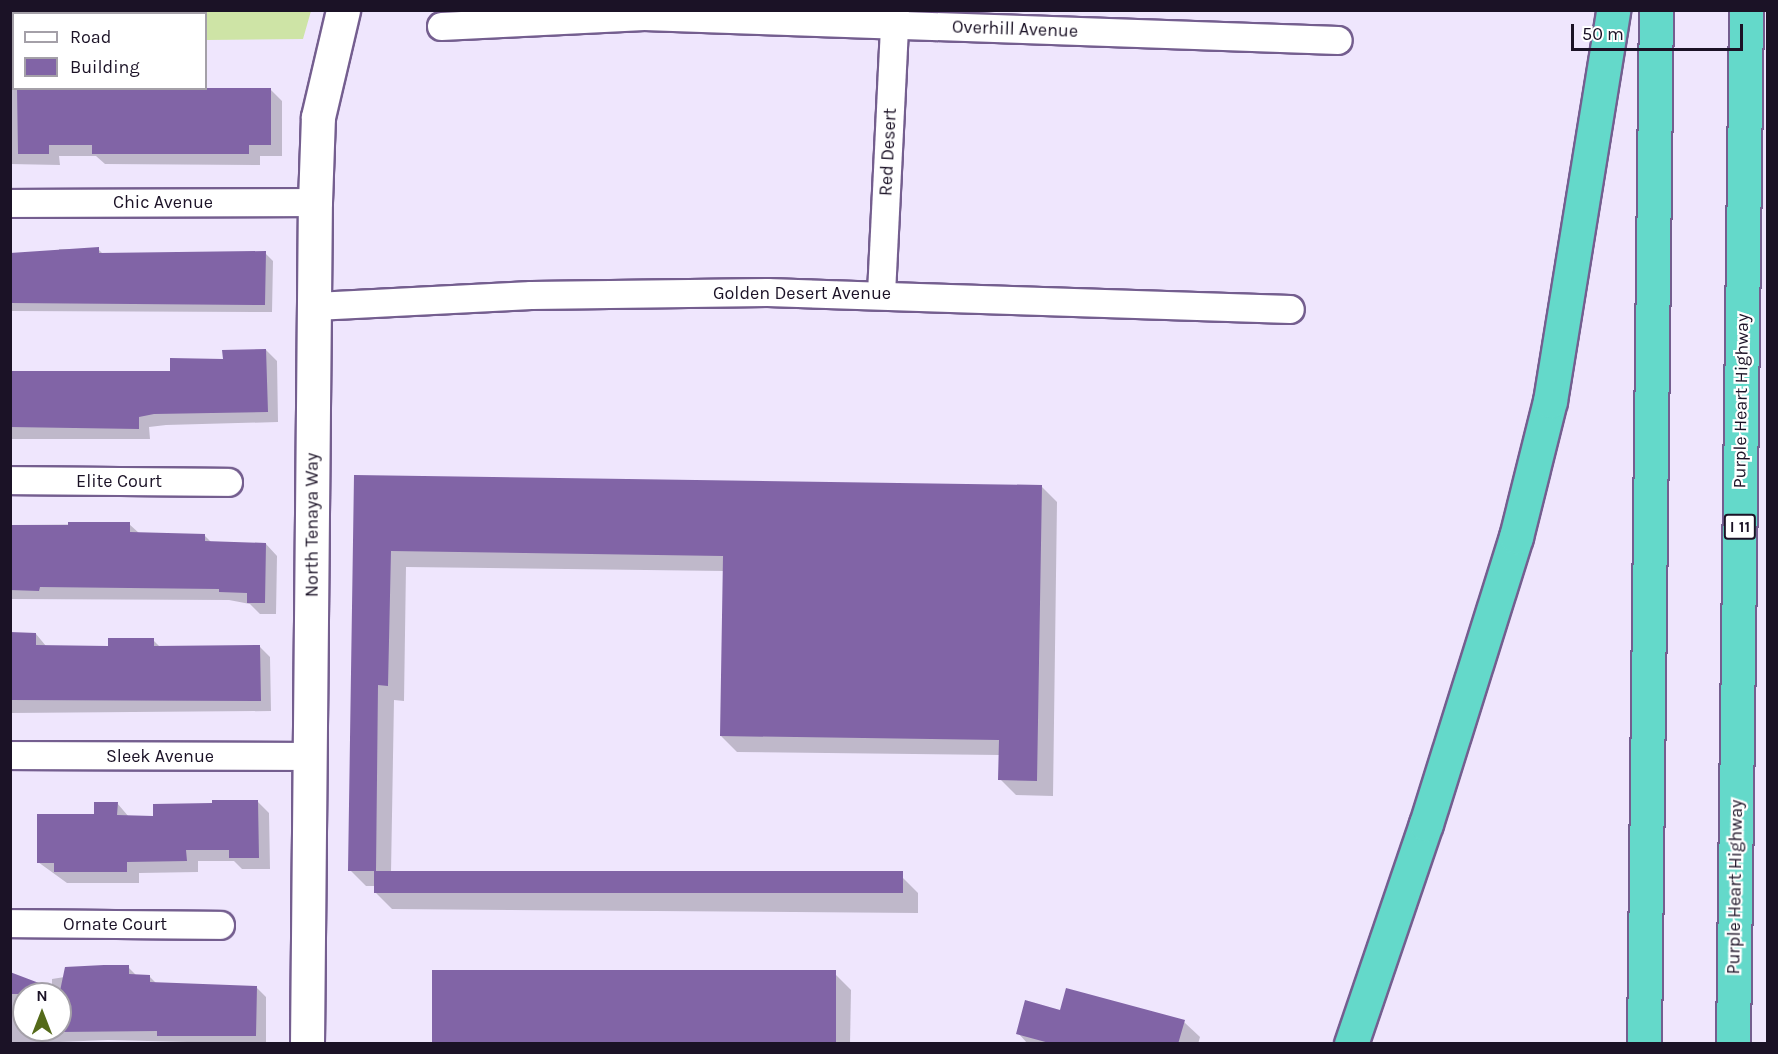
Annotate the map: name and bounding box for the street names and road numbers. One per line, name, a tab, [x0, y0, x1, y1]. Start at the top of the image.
street label: Overhill Avenue	[952, 16, 1078, 42]
street label: Red Desert	[875, 107, 901, 197]
street label: Chic Avenue	[113, 191, 213, 213]
street label: Golden Desert Avenue	[713, 282, 891, 304]
street label: Purple Heart Highway	[1729, 313, 1753, 489]
street label: North Tenaya Way	[301, 453, 323, 597]
street label: Elite Court	[76, 470, 162, 492]
road number: I 11	[1724, 514, 1756, 540]
street label: Sleek Avenue	[106, 745, 214, 767]
street label: Purple Heart Highway	[1723, 799, 1747, 975]
street label: Ornate Court	[63, 913, 167, 935]

